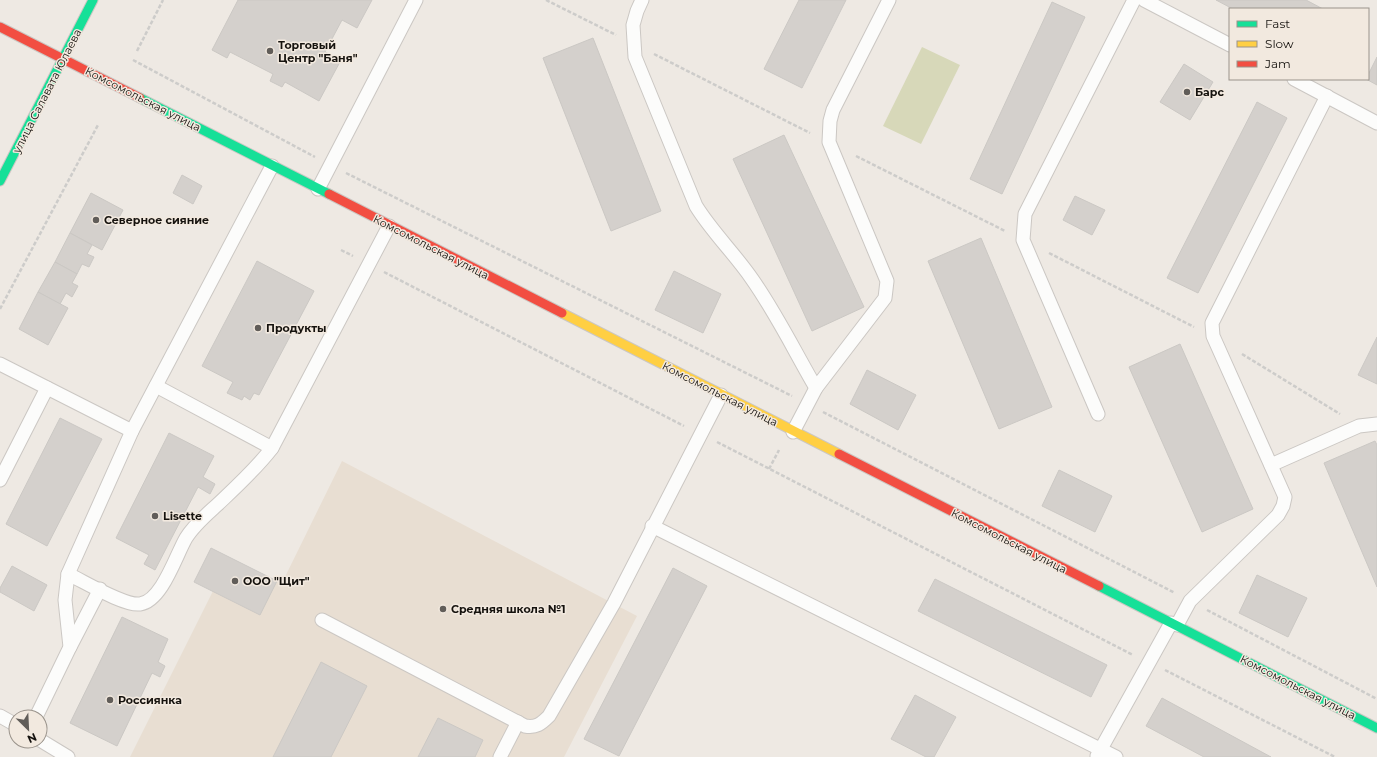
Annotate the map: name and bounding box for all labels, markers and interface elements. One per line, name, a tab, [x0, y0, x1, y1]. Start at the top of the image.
legend	[1229, 8, 1369, 80]
text: Fast	[1265, 16, 1290, 31]
street label: улица Салавата Юлаева	[9, 27, 84, 156]
text: Slow	[1265, 36, 1294, 51]
place label: Торговый Центр "Баня"	[278, 38, 358, 65]
marker: Торговый Центр "Баня"	[265, 46, 275, 56]
text: Jam	[1264, 56, 1291, 71]
street label: Комсомольская улица	[83, 64, 203, 134]
place label: Барс	[1195, 85, 1224, 99]
marker: Барс	[1182, 87, 1192, 97]
street label: Комсомольская улица	[371, 212, 491, 282]
place label: Северное сияние	[104, 213, 209, 227]
marker: Северное сияние	[91, 215, 101, 225]
place label: Продукты	[266, 321, 326, 335]
marker: Продукты	[253, 323, 263, 333]
street label: Комсомольская улица	[660, 359, 780, 429]
street label: Комсомольская улица	[949, 506, 1069, 576]
place label: Lisette	[163, 509, 202, 523]
marker: Lisette	[150, 511, 160, 521]
place label: ООО "Щит"	[243, 574, 310, 588]
marker: ООО "Щит"	[230, 576, 240, 586]
place label: Средняя школа №1	[451, 602, 566, 616]
marker: Средняя школа №1	[438, 604, 448, 614]
street label: Комсомольская улица	[1238, 652, 1358, 722]
place label: Россиянка	[118, 693, 182, 707]
marker: Россиянка	[105, 695, 115, 705]
north arrow	[8, 709, 48, 749]
text: N	[25, 730, 39, 746]

